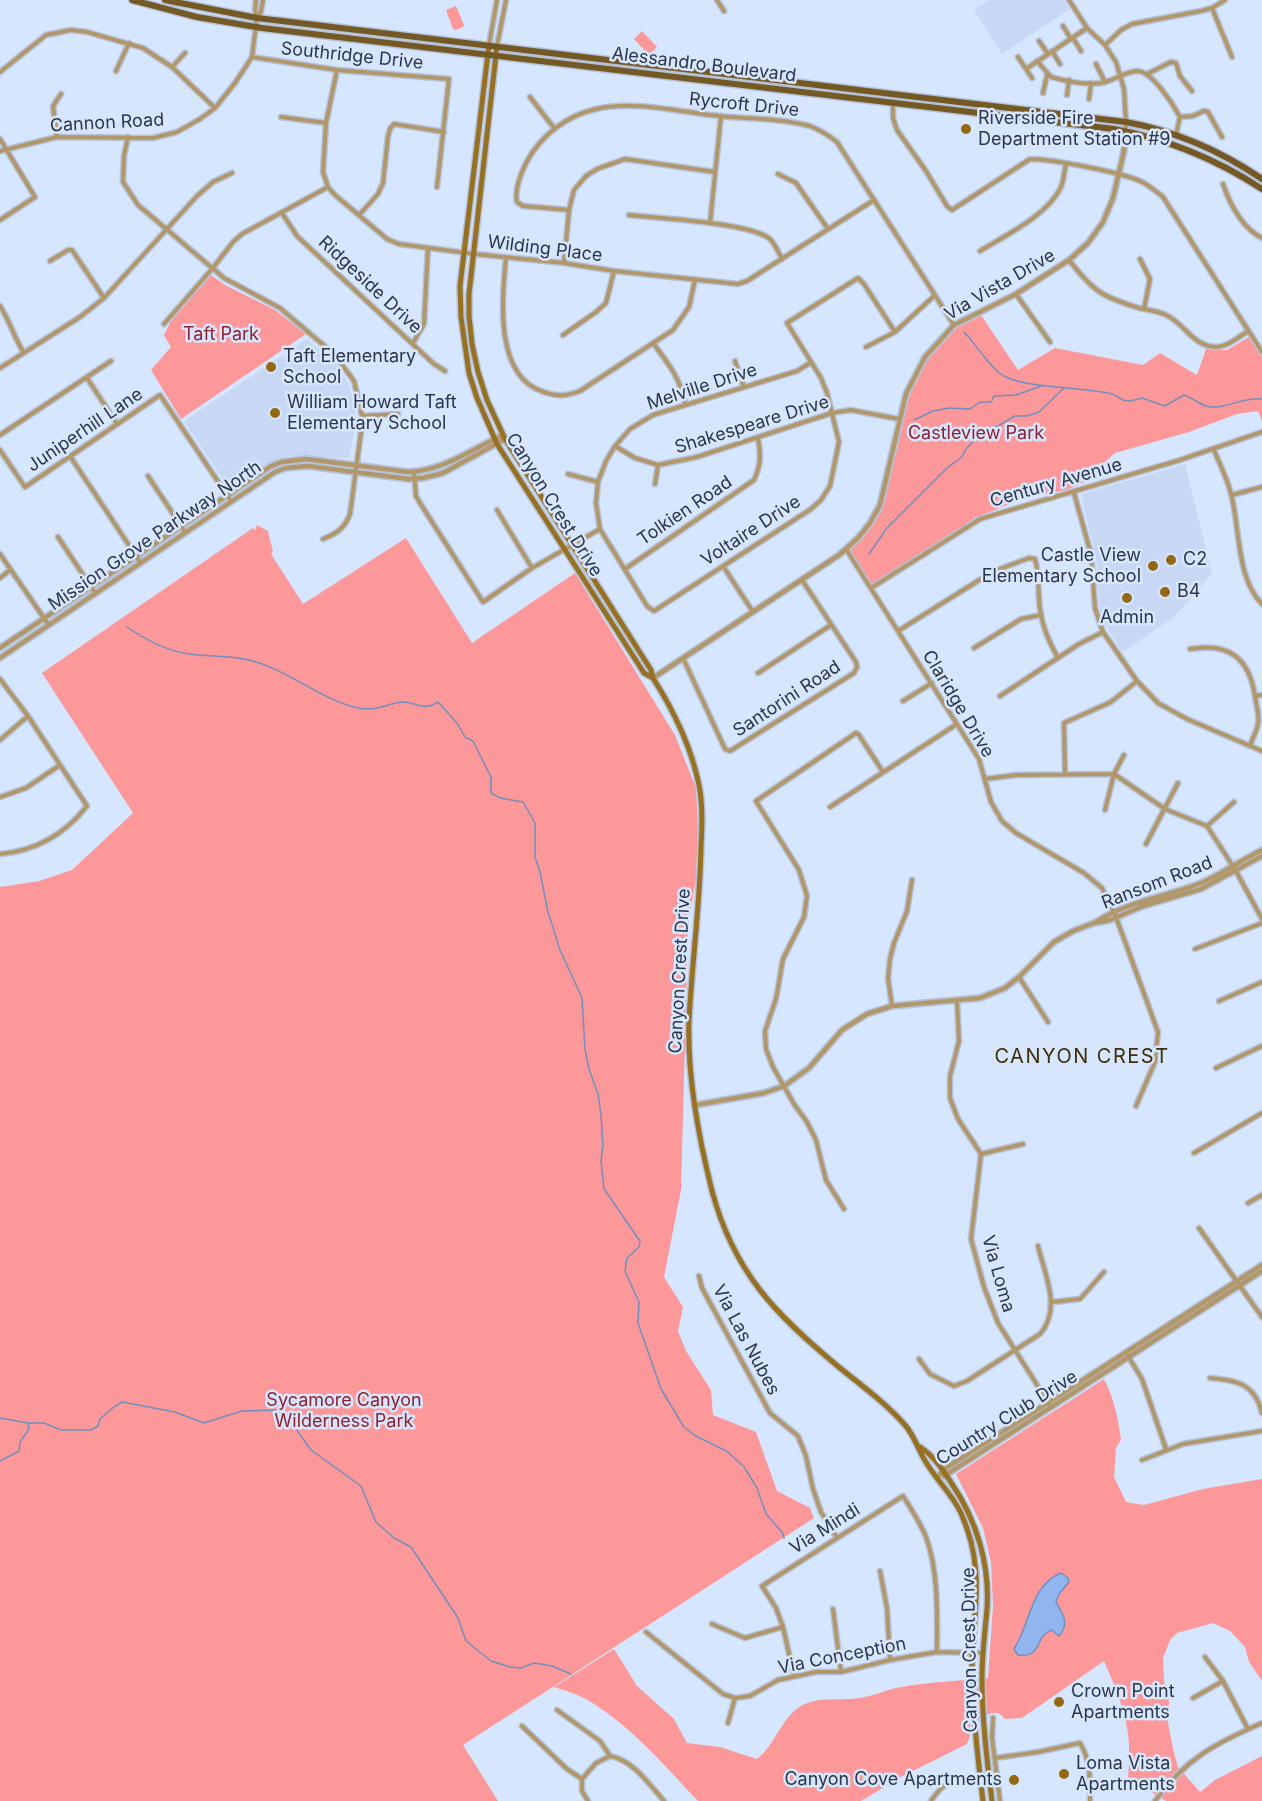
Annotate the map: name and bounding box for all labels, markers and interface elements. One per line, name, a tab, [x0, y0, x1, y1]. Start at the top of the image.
street label: Southridge Drive	[280, 38, 424, 74]
street label: Alessandro Boulevard	[611, 43, 797, 87]
street label: Rycroft Drive	[688, 88, 800, 122]
place label: Riverside Fire Department Station #9	[978, 108, 1171, 150]
street label: Cannon Road	[49, 109, 165, 137]
marker: Riverside Fire Department Station #9	[959, 122, 973, 136]
street label: Wilding Place	[486, 231, 604, 267]
street label: Ridgeside Drive	[314, 232, 426, 338]
street label: Via Vista Drive	[941, 245, 1059, 325]
park label: Taft Park	[183, 324, 259, 346]
place label: Taft Elementary School	[283, 346, 416, 388]
street label: Melville Drive	[644, 359, 760, 415]
marker: Taft Elementary School	[264, 360, 278, 374]
street label: Juniperhill Lane	[23, 383, 147, 477]
street label: Shakespeare Drive	[672, 391, 832, 459]
place label: William Howard Taft Elementary School	[287, 392, 457, 434]
marker: William Howard Taft Elementary School	[268, 406, 282, 420]
park label: Castleview Park	[908, 423, 1044, 445]
street label: Canyon Crest Drive	[501, 429, 607, 581]
street label: Century Avenue	[988, 454, 1124, 512]
street label: Mission Grove Parkway North	[44, 456, 266, 616]
street label: Tolkien Road	[634, 472, 736, 550]
street label: Voltaire Drive	[697, 491, 805, 571]
place label: Castle View Elementary School	[982, 545, 1141, 588]
place label: C2	[1183, 549, 1207, 571]
marker: C2	[1164, 553, 1178, 567]
marker: Castle View Elementary School	[1146, 559, 1160, 573]
place label: B4	[1177, 581, 1200, 603]
marker: B4	[1158, 585, 1172, 599]
marker: Admin	[1120, 591, 1134, 605]
place label: Admin	[1100, 607, 1154, 629]
street label: Claridge Drive	[918, 646, 998, 762]
street label: Santorini Road	[729, 656, 845, 742]
street label: Ransom Road	[1099, 852, 1215, 914]
street label: Canyon Crest Drive	[665, 888, 695, 1054]
district label: CANYON CREST	[994, 1045, 1170, 1069]
street label: Via Loma	[977, 1233, 1019, 1315]
street label: Via Las Nubes	[708, 1281, 784, 1399]
street label: Country Club Drive	[932, 1366, 1082, 1470]
park label: Sycamore Canyon Wilderness Park	[266, 1390, 422, 1432]
street label: Via Mindi	[786, 1499, 864, 1559]
street label: Canyon Crest Drive	[958, 1567, 982, 1733]
street label: Via Conception	[776, 1633, 908, 1679]
place label: Crown Point Apartments	[1071, 1681, 1175, 1724]
marker: Crown Point Apartments	[1052, 1695, 1066, 1709]
place label: Loma Vista Apartments	[1076, 1753, 1175, 1796]
marker: Loma Vista Apartments	[1057, 1767, 1071, 1781]
place label: Canyon Cove Apartments	[784, 1769, 1002, 1791]
marker: Canyon Cove Apartments	[1007, 1773, 1021, 1787]

